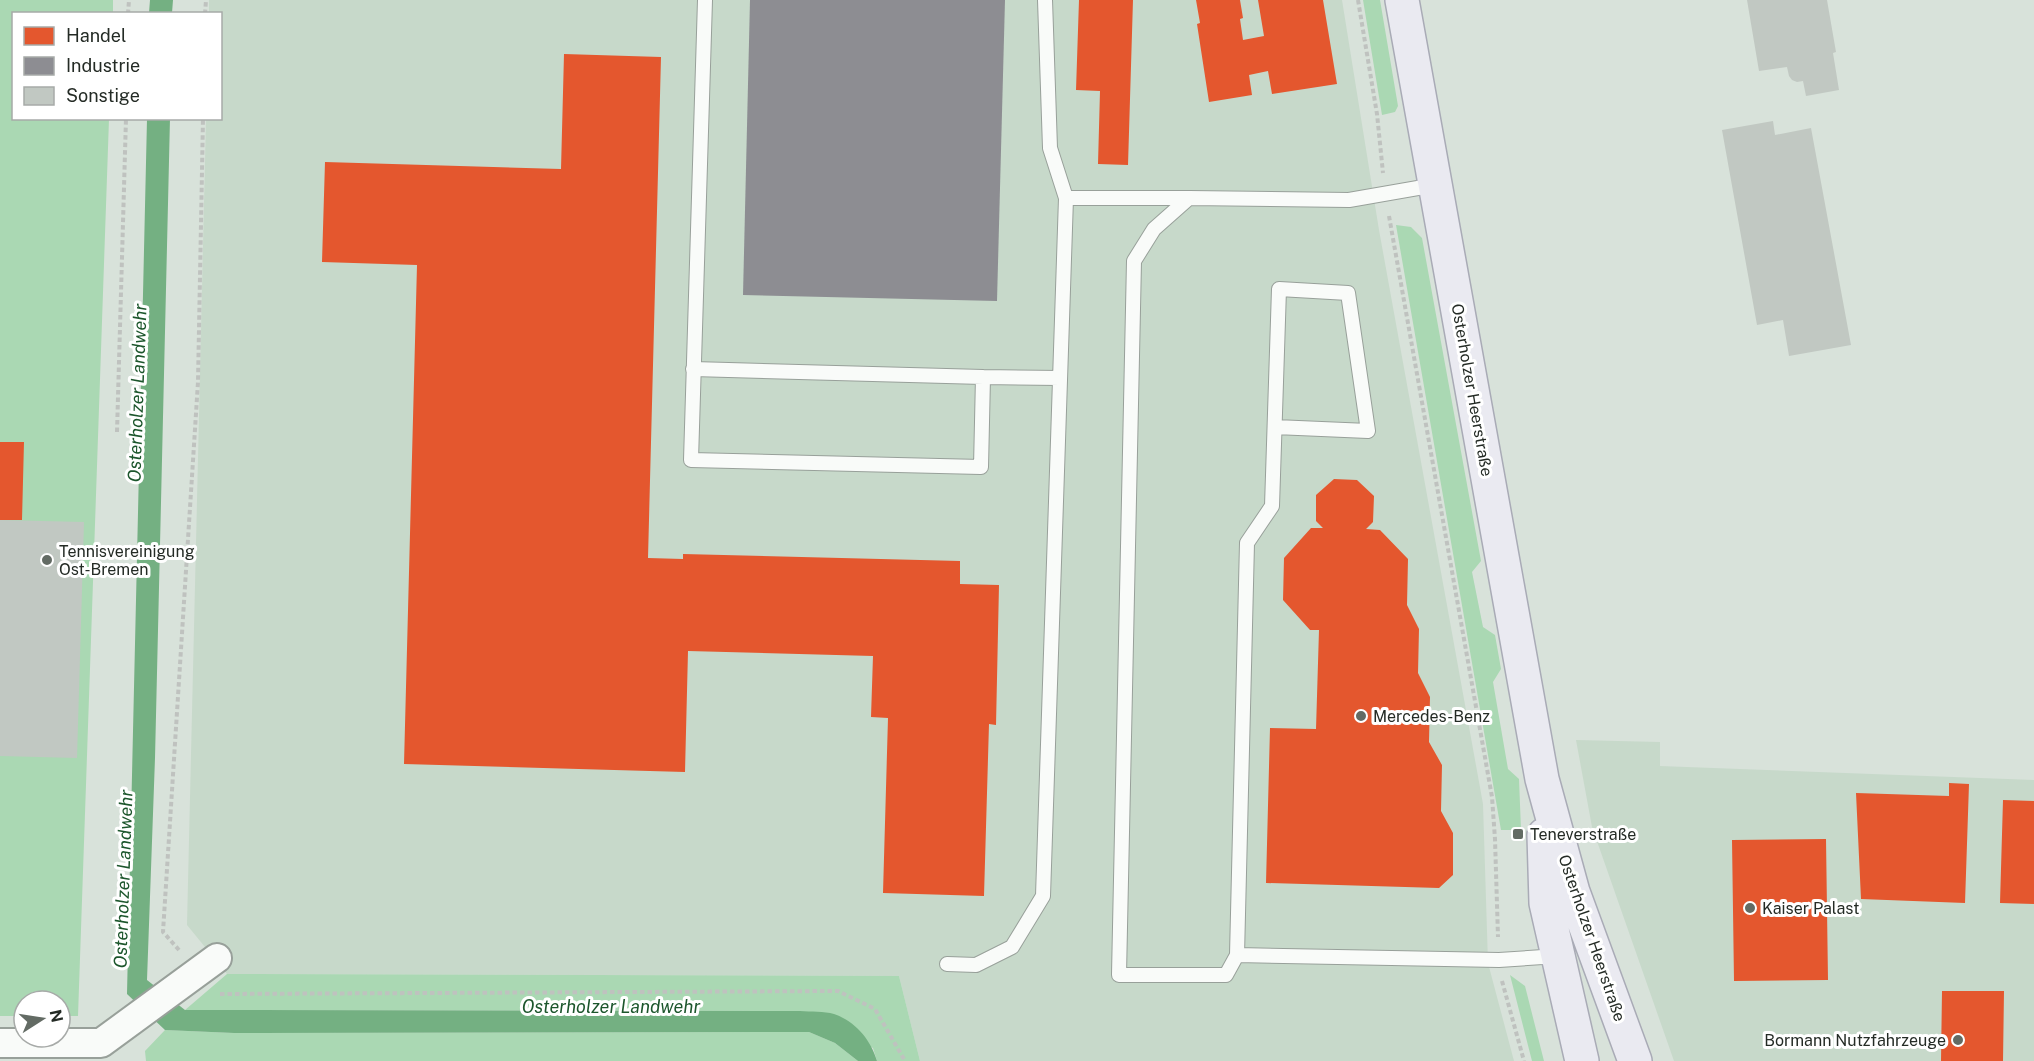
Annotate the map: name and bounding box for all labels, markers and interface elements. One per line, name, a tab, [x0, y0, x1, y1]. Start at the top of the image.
legend	[12, 12, 222, 120]
text: Handel	[66, 25, 126, 46]
text: Industrie	[66, 55, 140, 76]
text: Sonstige	[66, 85, 140, 106]
street label: Osterholzer Heerstraße	[1447, 302, 1497, 478]
water label: Osterholzer Landwehr	[123, 303, 151, 483]
place label: Tennisvereinigung Ost-Bremen	[59, 542, 195, 579]
marker: Tennisvereinigung Ost-Bremen	[40, 553, 54, 567]
place label: Mercedes-Benz	[1373, 707, 1490, 726]
marker: Mercedes-Benz	[1354, 709, 1368, 723]
water label: Osterholzer Landwehr	[109, 789, 137, 969]
place label: Teneverstraße	[1530, 825, 1636, 844]
marker: Teneverstraße	[1511, 827, 1525, 841]
street label: Osterholzer Heerstraße	[1555, 852, 1629, 1024]
place label: Kaiser Palast	[1762, 899, 1859, 918]
marker: Kaiser Palast	[1743, 901, 1757, 915]
north arrow	[12, 989, 72, 1049]
water label: Osterholzer Landwehr	[522, 996, 700, 1017]
text: N	[46, 1008, 67, 1024]
place label: Bormann Nutzfahrzeuge	[1764, 1031, 1946, 1050]
marker: Bormann Nutzfahrzeuge	[1951, 1033, 1965, 1047]

